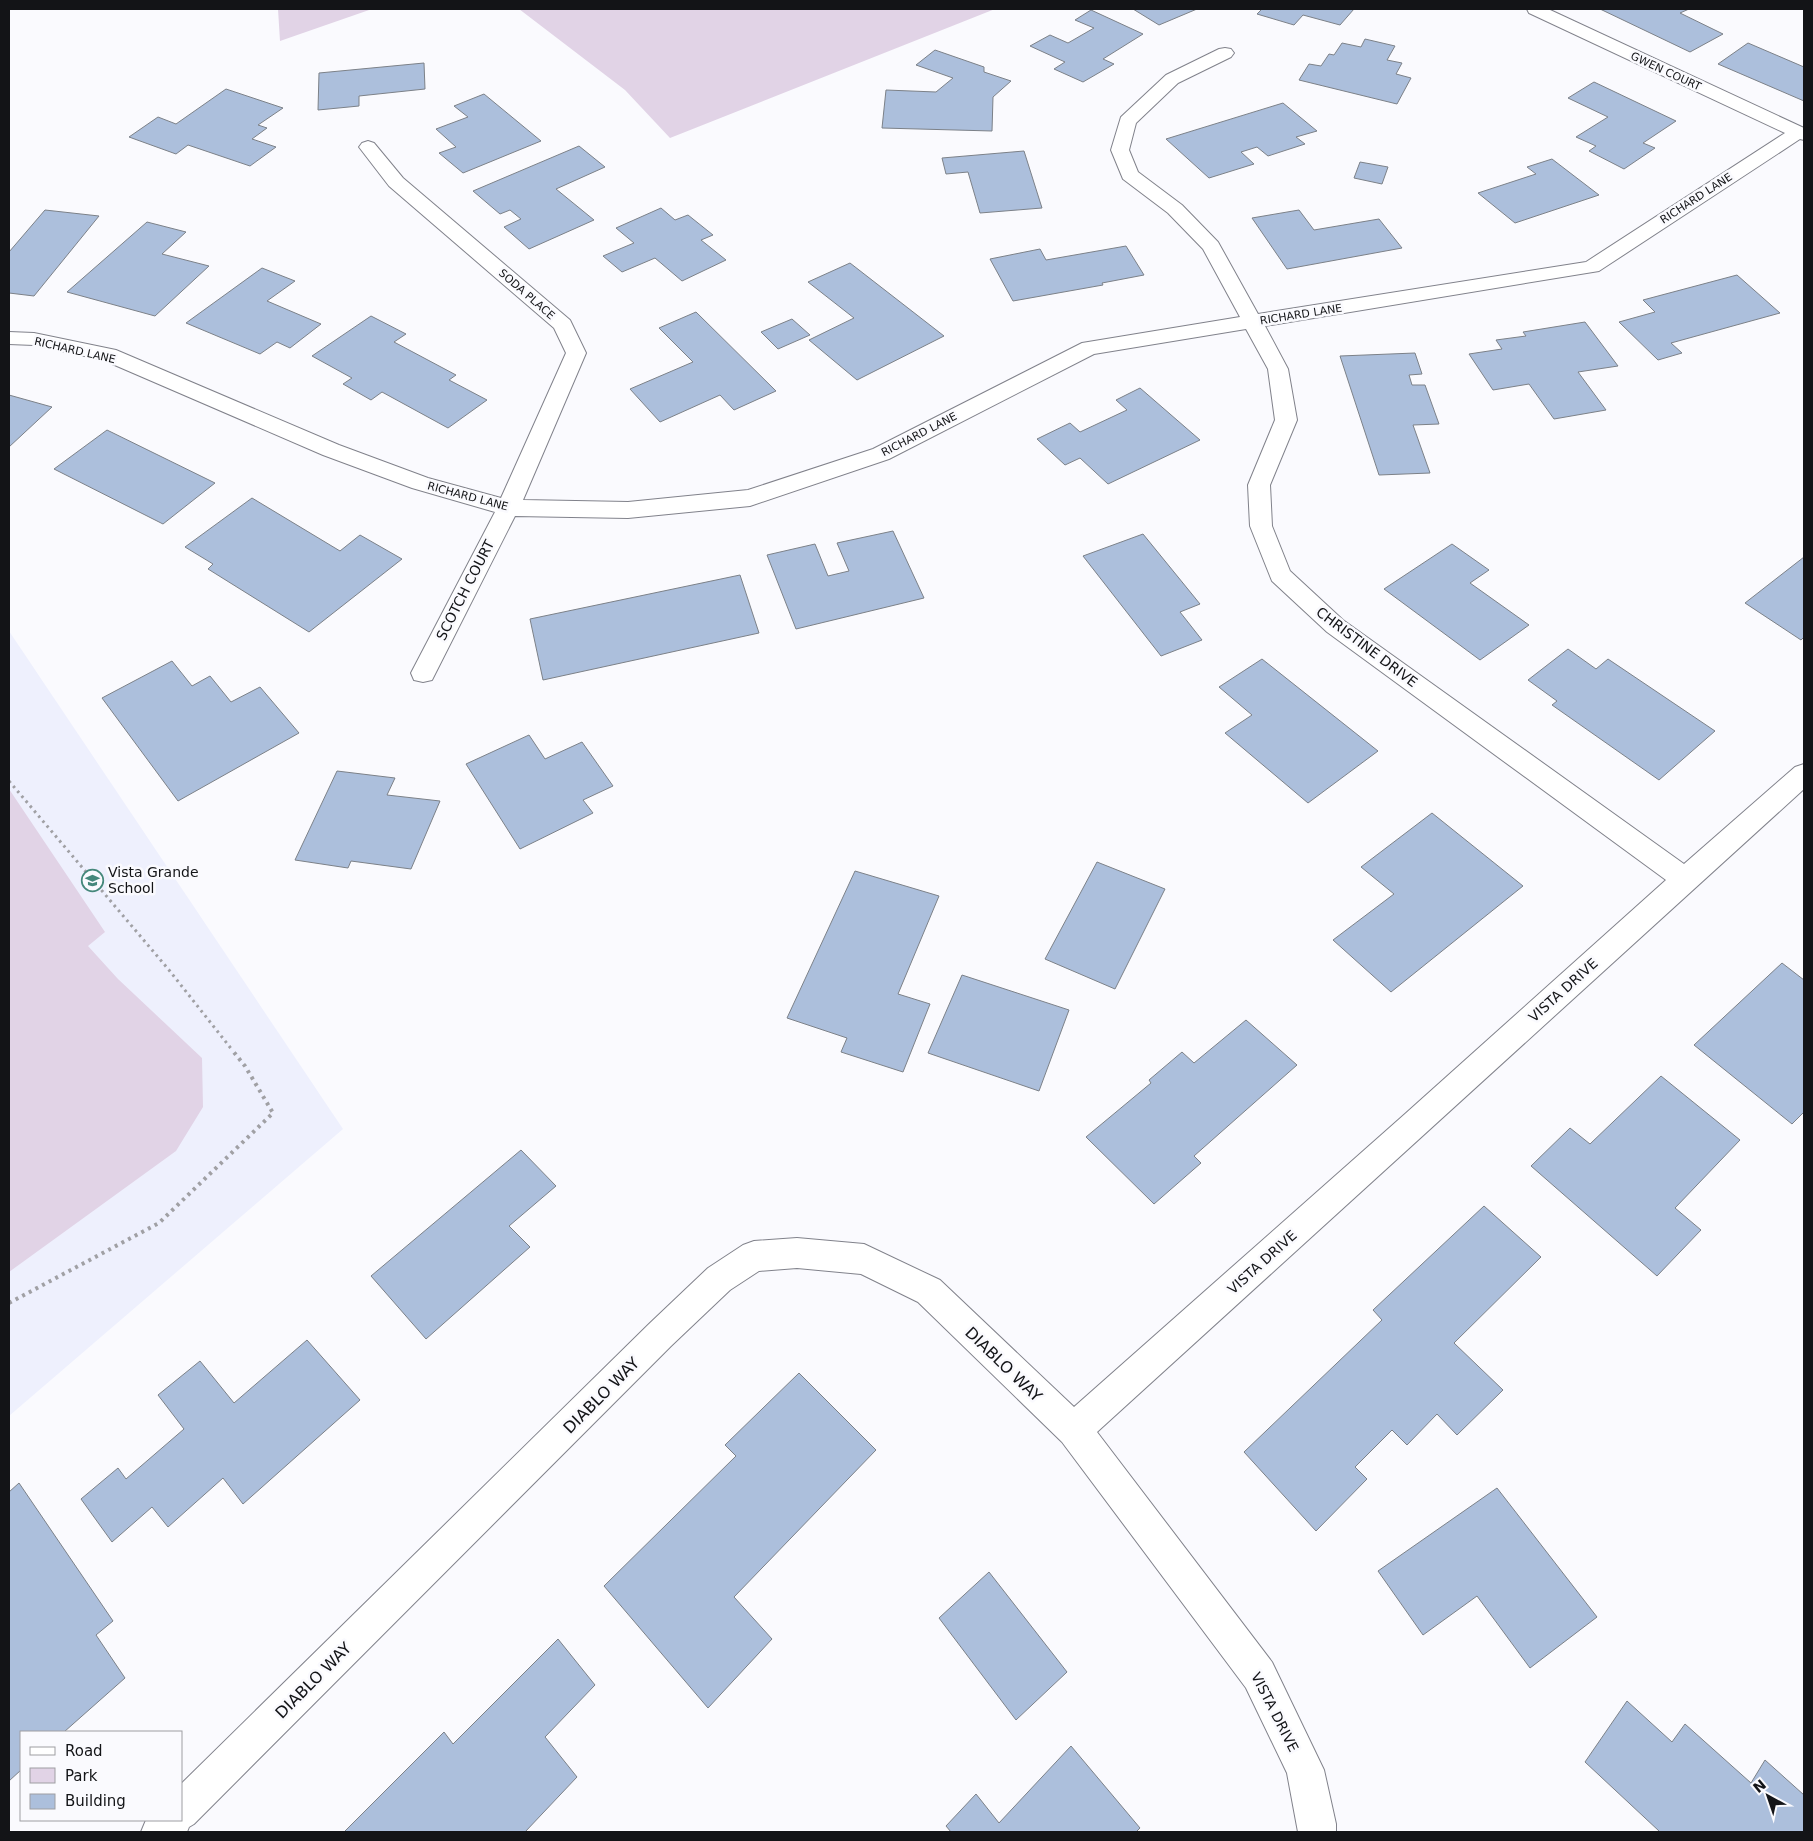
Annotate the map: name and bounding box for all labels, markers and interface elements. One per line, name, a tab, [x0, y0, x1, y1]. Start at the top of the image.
street label: GWEN COURT	[1629, 49, 1703, 94]
street label: RICHARD LANE	[1658, 170, 1735, 226]
street label: SODA PLACE	[496, 267, 557, 322]
street label: RICHARD LANE	[1259, 302, 1343, 327]
street label: RICHARD LANE	[33, 335, 117, 366]
street label: RICHARD LANE	[879, 410, 959, 459]
street label: RICHARD LANE	[426, 479, 510, 514]
street label: SCOTCH COURT	[433, 537, 497, 643]
street label: CHRISTINE DRIVE	[1313, 604, 1421, 690]
place label: Vista Grande School	[108, 864, 199, 896]
school or university icon: Vista Grande School	[80, 868, 104, 892]
street label: VISTA DRIVE	[1525, 955, 1601, 1025]
street label: VISTA DRIVE	[1224, 1227, 1300, 1297]
street label: DIABLO WAY	[961, 1323, 1046, 1406]
street label: DIABLO WAY	[559, 1353, 643, 1437]
street label: DIABLO WAY	[271, 1638, 355, 1722]
street label: VISTA DRIVE	[1248, 1670, 1302, 1754]
legend	[20, 1731, 182, 1821]
text: Road	[65, 1742, 103, 1760]
text: Park	[65, 1767, 98, 1785]
north arrow	[1743, 1771, 1793, 1821]
text: N	[1750, 1776, 1769, 1796]
text: Building	[65, 1792, 126, 1810]

